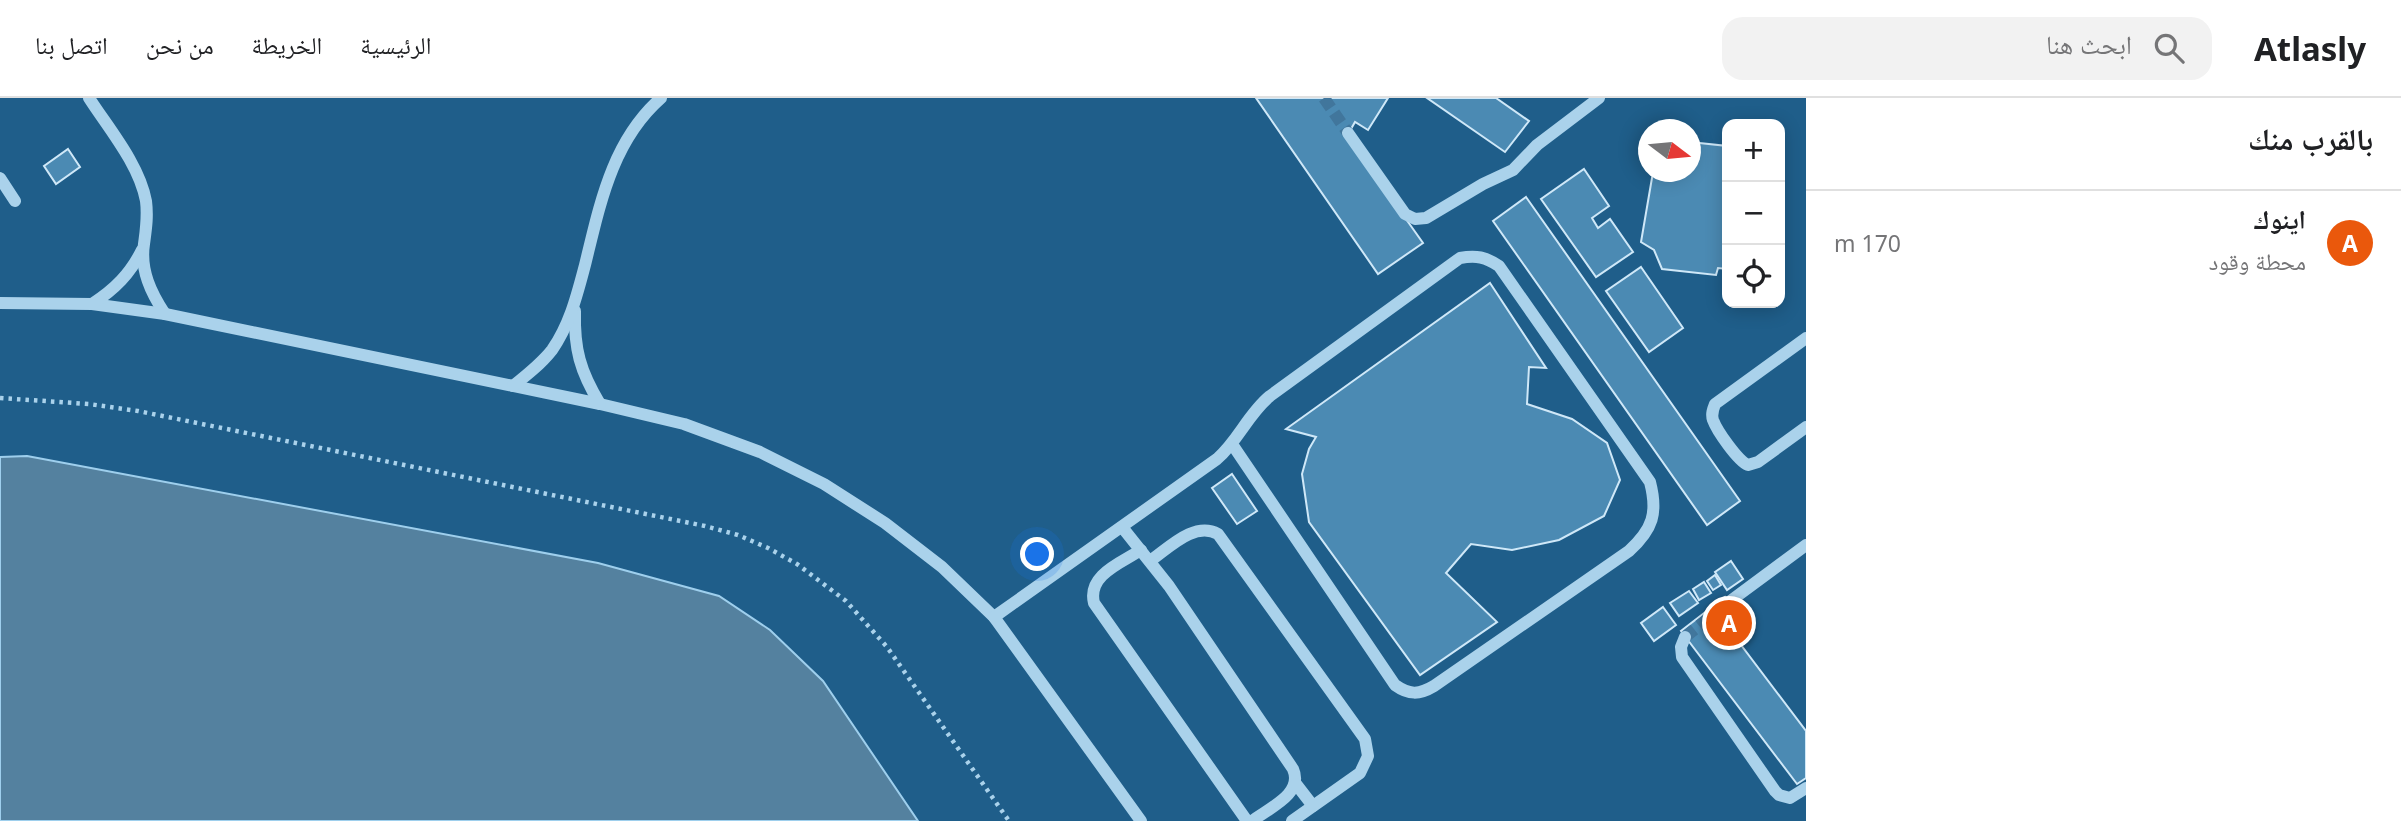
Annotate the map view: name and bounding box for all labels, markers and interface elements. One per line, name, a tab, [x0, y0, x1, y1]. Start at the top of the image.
search box	[1722, 17, 2212, 80]
text: ابحث هنا	[2046, 26, 2132, 62]
text: Atlasly	[2254, 26, 2366, 71]
text: اتصل بنا	[35, 28, 108, 61]
text: من نحن	[146, 28, 214, 61]
text: الخريطة	[252, 28, 322, 61]
text: الرئيسية	[360, 28, 431, 61]
icon: search	[2150, 29, 2188, 67]
text: بالقرب منك	[2248, 118, 2373, 159]
north arrow	[1638, 119, 1701, 182]
map controls	[1722, 119, 1785, 308]
button: +	[1722, 119, 1785, 182]
button: −	[1722, 182, 1785, 245]
text: اينوك	[2253, 201, 2306, 237]
text: 170 m	[1834, 227, 1901, 259]
text: A	[2342, 227, 2358, 259]
button: locate	[1722, 245, 1785, 308]
text: محطة وقود	[2209, 245, 2306, 277]
your location	[1020, 537, 1054, 571]
pin: A	[1706, 597, 1752, 649]

